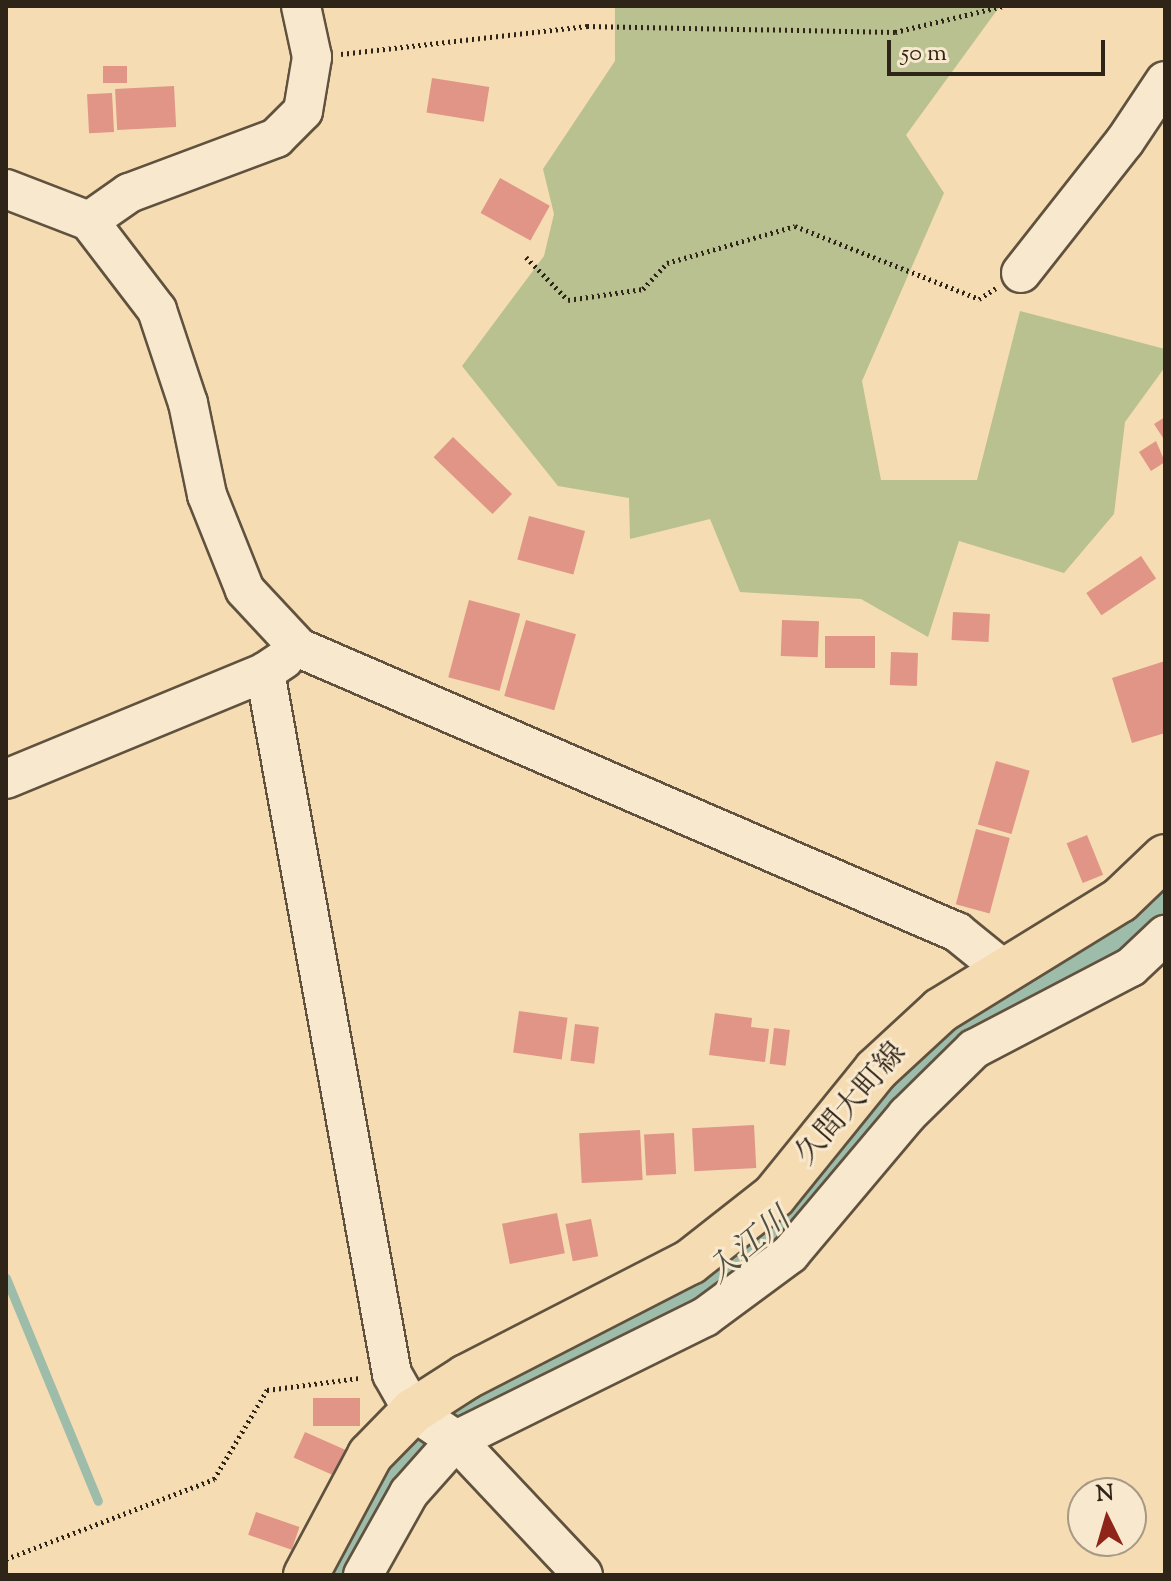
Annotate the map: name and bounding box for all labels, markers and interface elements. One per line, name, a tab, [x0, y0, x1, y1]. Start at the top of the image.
scale bar	[891, 24, 1109, 74]
text: 50 m	[901, 37, 947, 71]
street label: 久間大町線	[789, 1037, 915, 1173]
water label: 入江川	[701, 1201, 799, 1293]
north arrow	[1067, 1477, 1147, 1557]
text: N	[1095, 1478, 1115, 1512]

